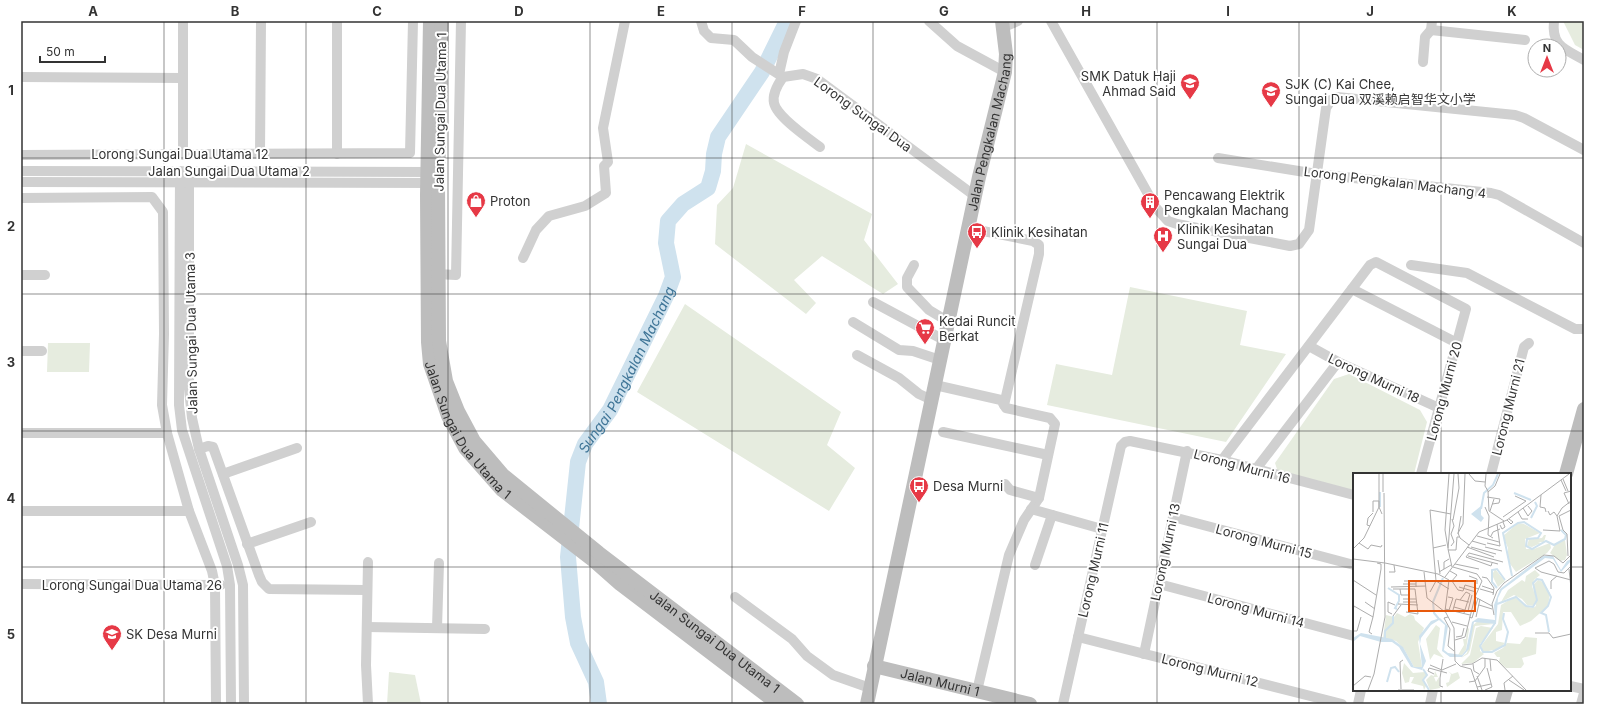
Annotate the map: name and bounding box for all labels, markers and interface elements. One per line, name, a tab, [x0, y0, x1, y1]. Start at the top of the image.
text: A	[88, 3, 98, 19]
text: B	[231, 3, 240, 19]
text: C	[372, 3, 382, 19]
text: D	[514, 3, 524, 19]
text: E	[657, 3, 665, 19]
text: F	[798, 3, 806, 19]
text: G	[939, 3, 949, 19]
text: H	[1081, 3, 1091, 19]
text: I	[1226, 3, 1230, 19]
text: J	[1366, 3, 1374, 19]
text: K	[1507, 3, 1517, 19]
street label: Jalan Sungai Dua Utama 1	[431, 32, 449, 192]
scale bar	[40, 38, 105, 64]
north arrow	[1527, 38, 1567, 78]
text: N	[1543, 41, 1551, 55]
text: 50 m	[46, 44, 75, 59]
street label: Jalan Pengkalan Machang	[964, 53, 1014, 212]
place label: SMK Datuk Haji Ahmad Said	[1081, 68, 1176, 99]
school or university icon: SMK Datuk Haji Ahmad Said	[1179, 72, 1201, 100]
street label: Lorong Sungai Dua	[811, 73, 915, 155]
place label: SJK (C) Kai Chee, Sungai Dua 双溪赖启智华文小学	[1285, 76, 1476, 107]
school or university icon: SJK (C) Kai Chee, Sungai Dua 双溪赖启智华文小学	[1260, 80, 1282, 108]
text: 1	[8, 82, 14, 98]
street label: Lorong Sungai Dua Utama 12	[91, 146, 269, 162]
street label: Jalan Sungai Dua Utama 2	[148, 163, 310, 179]
street label: Lorong Pengkalan Machang 4	[1303, 163, 1487, 201]
place label: Pencawang Elektrik Pengkalan Machang	[1164, 187, 1289, 218]
shop icon: Proton	[465, 190, 487, 218]
building icon: Pencawang Elektrik Pengkalan Machang	[1139, 191, 1161, 219]
place label: Proton	[490, 193, 530, 209]
text: 2	[7, 218, 15, 234]
bus stop icon: Klinik Kesihatan	[966, 221, 988, 249]
place label: Klinik Kesihatan Sungai Dua	[1177, 221, 1274, 252]
place label: Klinik Kesihatan	[991, 224, 1088, 240]
hospital icon: Klinik Kesihatan Sungai Dua	[1152, 225, 1174, 253]
street label: Jalan Sungai Dua Utama 3	[182, 252, 200, 414]
water label: Sungai Pengkalan Machang	[574, 284, 677, 455]
place label: Kedai Runcit Berkat	[939, 313, 1015, 344]
supermarket icon: Kedai Runcit Berkat	[914, 317, 936, 345]
street label: Lorong Murni 20	[1423, 340, 1465, 442]
street label: Lorong Murni 18	[1326, 350, 1422, 406]
text: 3	[7, 354, 15, 370]
street label: Lorong Murni 21	[1488, 357, 1528, 457]
street label: Jalan Sungai Dua Utama 1	[422, 359, 514, 502]
street label: Lorong Murni 16	[1192, 445, 1292, 487]
inset map	[1353, 473, 1571, 691]
bus stop icon: Desa Murni	[908, 475, 930, 503]
place label: Desa Murni	[933, 478, 1003, 494]
text: 4	[7, 490, 16, 506]
street label: Lorong Murni 13	[1147, 502, 1183, 602]
street label: Lorong Murni 15	[1214, 520, 1314, 562]
street label: Lorong Murni 11	[1074, 521, 1112, 619]
street label: Lorong Sungai Dua Utama 26	[42, 577, 222, 593]
street label: Jalan Sungai Dua Utama 1	[647, 587, 783, 696]
street label: Lorong Murni 14	[1206, 589, 1306, 631]
school or university icon: SK Desa Murni	[101, 623, 123, 651]
text: 5	[7, 626, 15, 642]
place label: SK Desa Murni	[126, 626, 217, 642]
street label: Lorong Murni 12	[1160, 650, 1260, 690]
street label: Jalan Murni 1	[899, 665, 981, 699]

